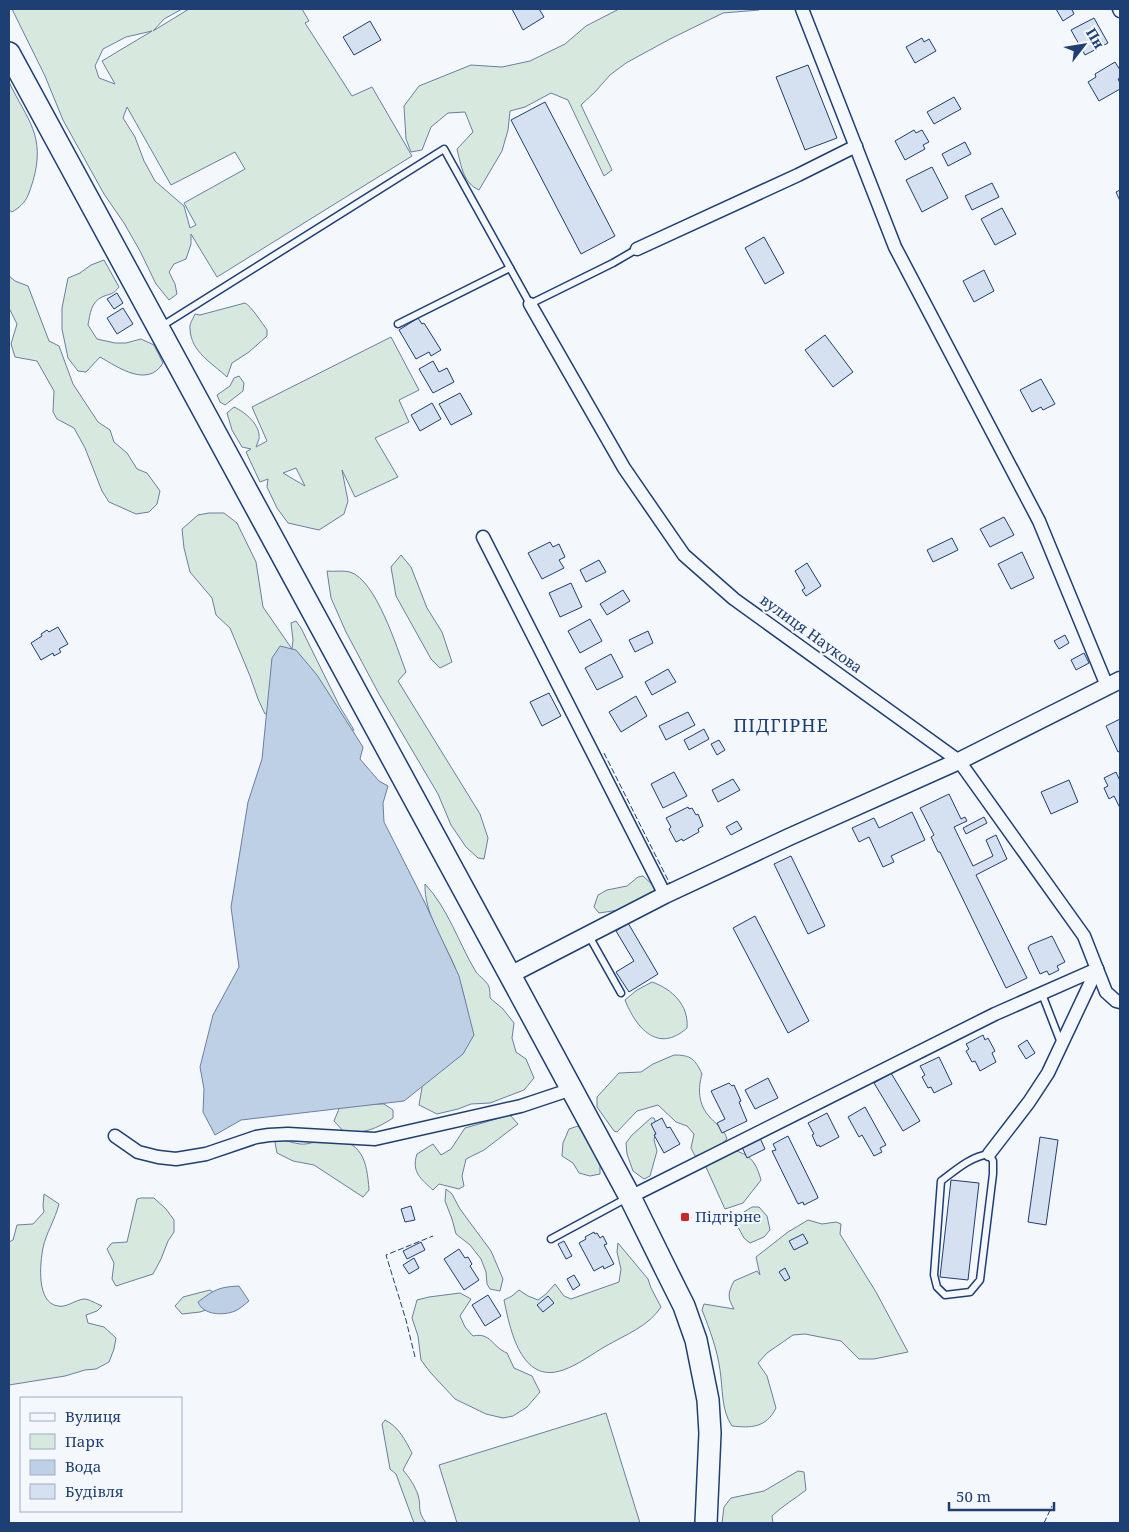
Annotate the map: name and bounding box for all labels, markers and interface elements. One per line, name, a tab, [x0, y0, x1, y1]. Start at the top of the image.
north arrow	[1059, 20, 1109, 70]
text: Пн	[1082, 24, 1109, 52]
street label: вулиця Наукова	[756, 589, 867, 677]
district label: ПІДГІРНЕ	[733, 713, 829, 737]
place label: Підгірне	[695, 1206, 761, 1226]
marker: Підгірне	[679, 1211, 691, 1223]
legend	[20, 1397, 182, 1512]
text: Вулиця	[65, 1406, 121, 1426]
text: Парк	[65, 1431, 104, 1451]
text: Вода	[65, 1456, 101, 1476]
scale bar	[949, 1480, 1054, 1512]
text: Будівля	[65, 1481, 123, 1501]
text: 50 m	[956, 1486, 991, 1506]

